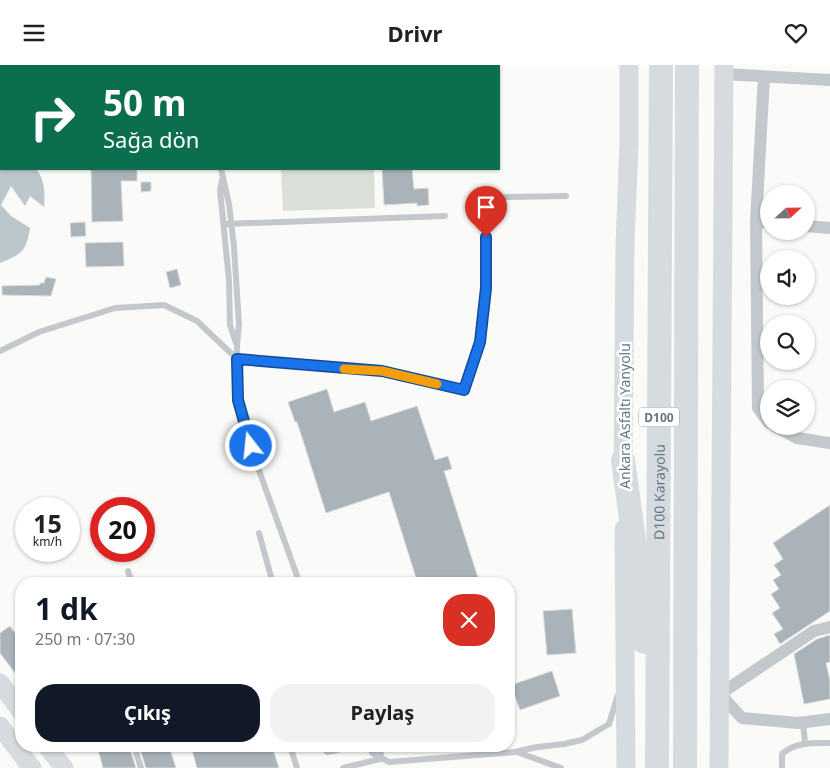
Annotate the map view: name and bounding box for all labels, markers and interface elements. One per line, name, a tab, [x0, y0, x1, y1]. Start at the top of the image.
text: Drivr	[388, 18, 442, 48]
icon: menu	[20, 19, 48, 47]
icon: heart	[782, 19, 810, 47]
text: 50 m	[103, 79, 186, 126]
icon: right	[20, 85, 85, 150]
text: Sağa dön	[103, 124, 199, 154]
north arrow	[760, 185, 815, 240]
map controls	[760, 185, 815, 435]
pin	[465, 186, 507, 237]
icon: arrive	[472, 193, 500, 221]
button: sound	[760, 250, 815, 305]
button: search	[760, 315, 815, 370]
street label: Ankara Asfaltı Yanyolu	[615, 343, 634, 489]
button: layers	[760, 380, 815, 435]
road number: D100	[639, 407, 679, 427]
position arrow	[224, 419, 276, 471]
street label: D100 Karayolu	[649, 444, 668, 540]
speed limit sign: 20	[90, 497, 155, 562]
text: 15	[33, 506, 62, 540]
text: km/h	[33, 533, 62, 550]
text: 1 dk	[35, 588, 98, 629]
button: close	[443, 594, 495, 646]
text: 250 m · 07:30	[35, 628, 135, 650]
button: Çıkış	[35, 684, 260, 742]
button: Paylaş	[270, 684, 495, 742]

